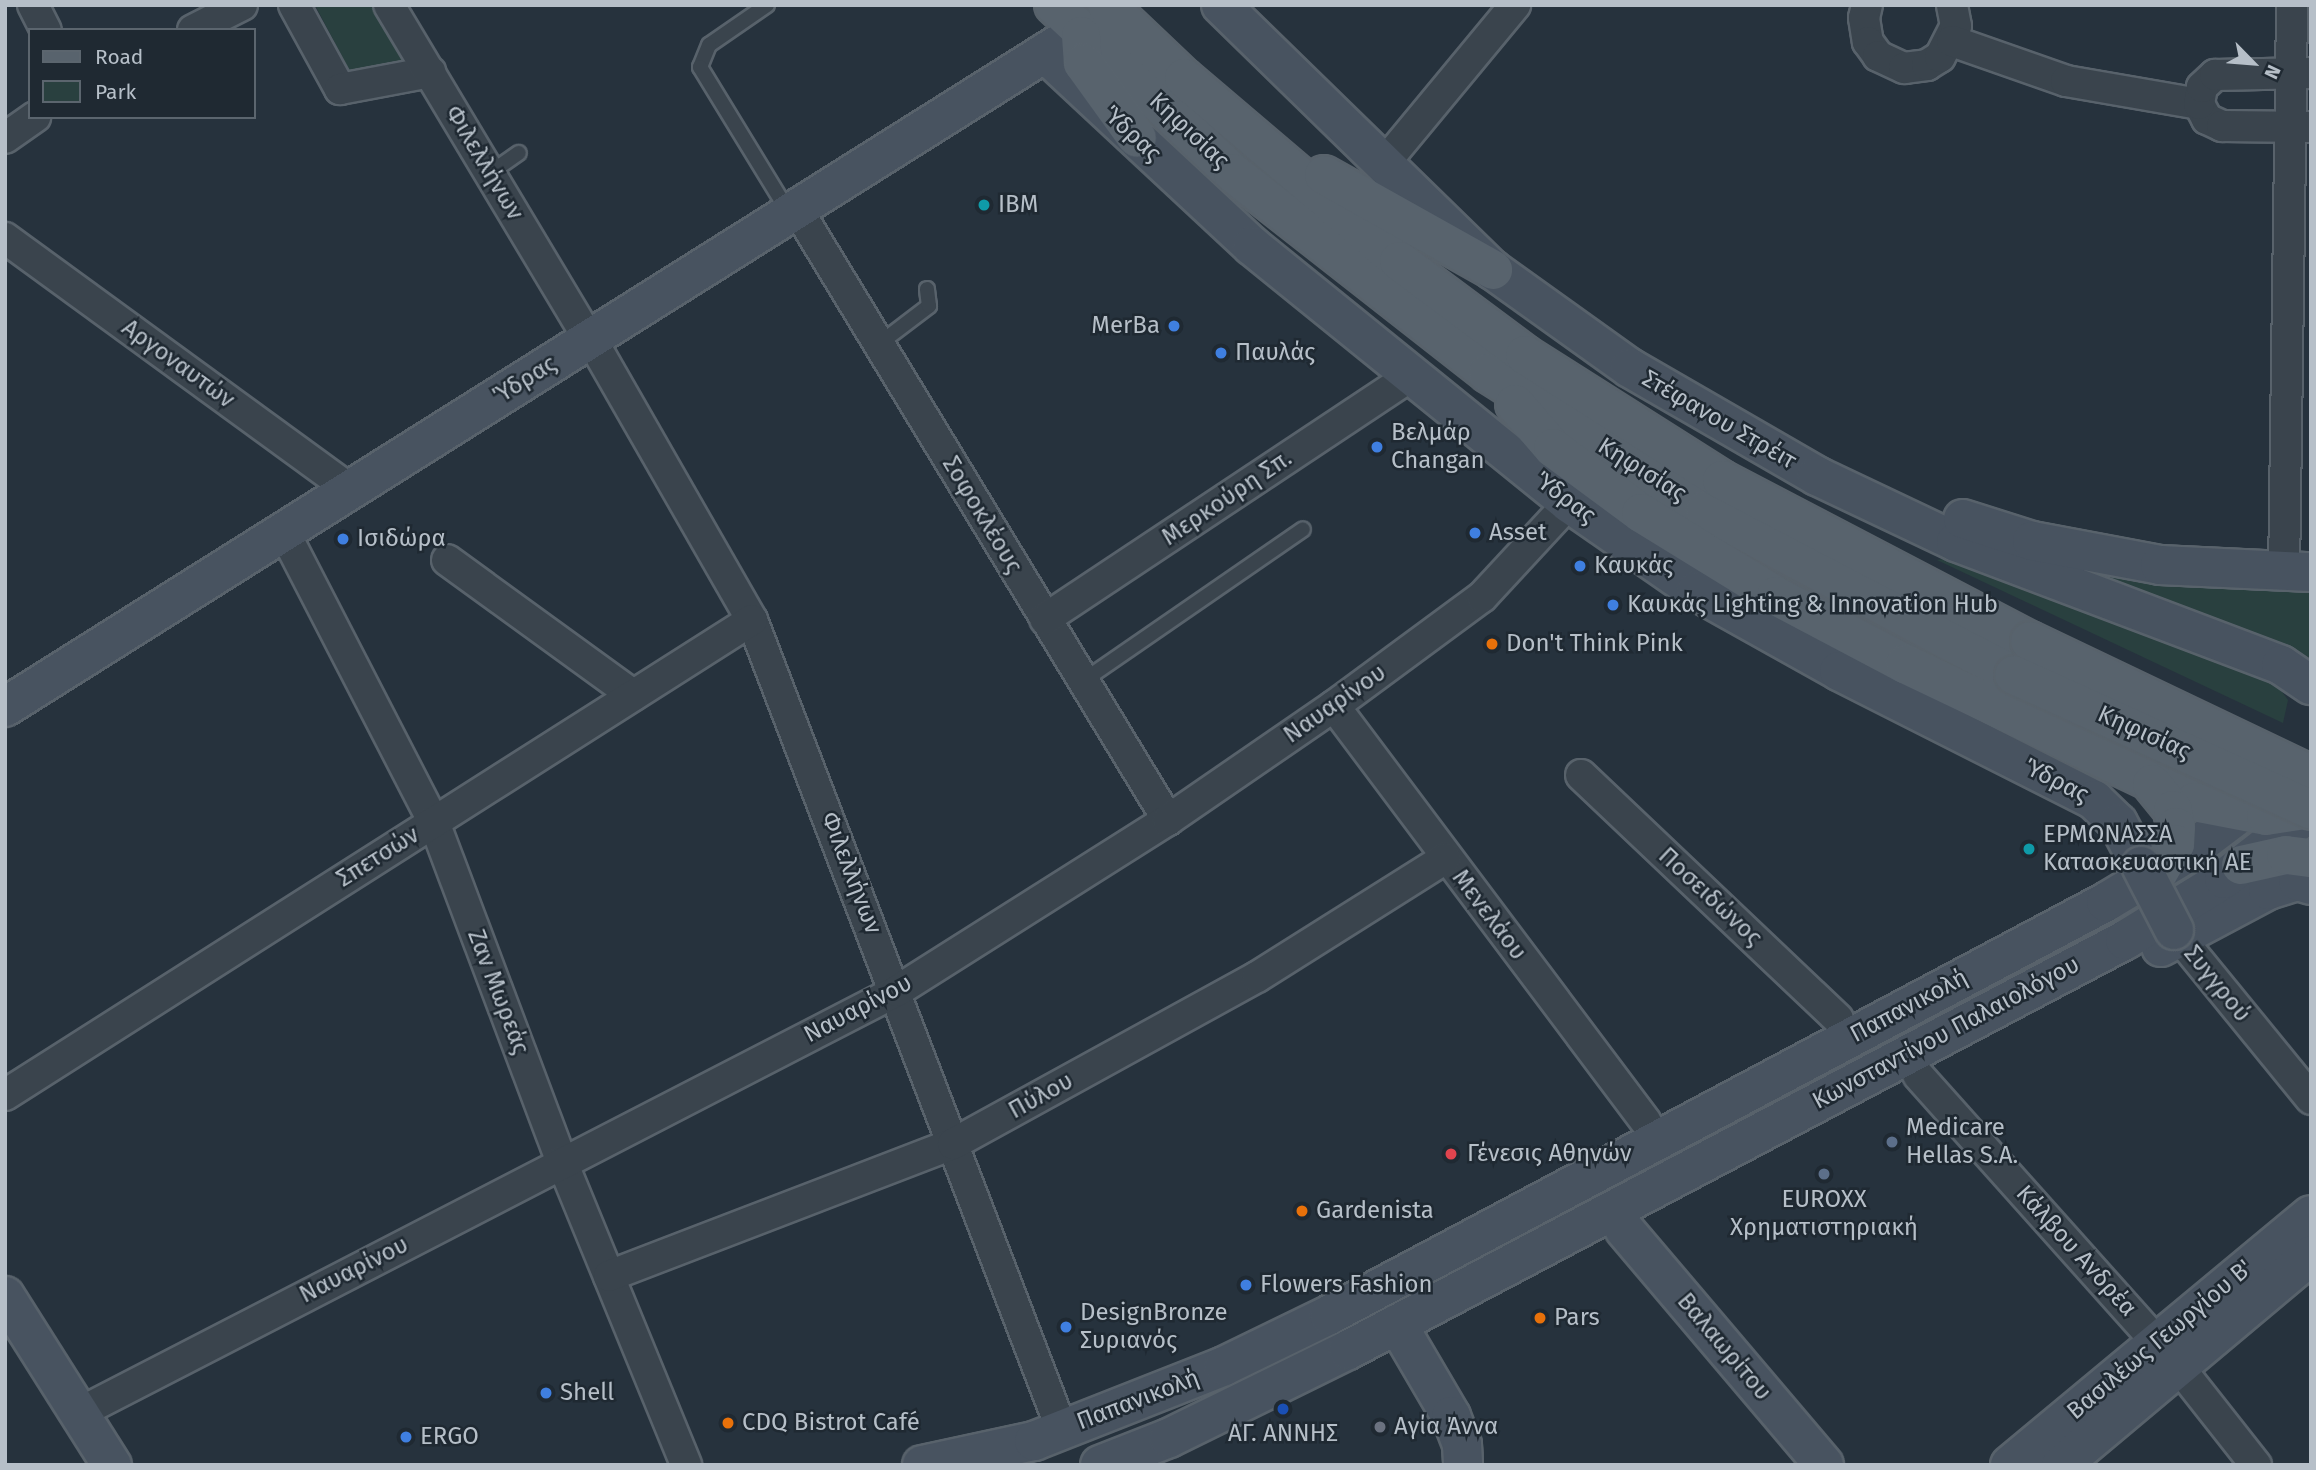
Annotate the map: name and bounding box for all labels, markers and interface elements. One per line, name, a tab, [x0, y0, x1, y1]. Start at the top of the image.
legend	[28, 28, 256, 119]
north arrow	[2218, 28, 2288, 98]
text: Road	[95, 44, 143, 70]
text: N	[2259, 62, 2286, 83]
text: Park	[95, 79, 136, 105]
street label: Κηφισίας	[1143, 87, 1235, 175]
street label: Ύδρας	[1097, 100, 1167, 168]
street label: Φιλελλήνων	[439, 101, 529, 225]
place label: IBM	[998, 191, 1038, 219]
marker: IBM	[976, 197, 992, 213]
place label: MerBa	[1091, 312, 1160, 340]
street label: Αργοναυτών	[116, 313, 240, 415]
marker: MerBa	[1166, 318, 1182, 334]
place label: Παυλάς	[1235, 339, 1315, 367]
marker: Παυλάς	[1213, 345, 1229, 361]
street label: Ύδρας	[488, 349, 562, 411]
street label: Στέφανου Στρέιτ	[1637, 364, 1801, 476]
place label: Βελμάρ Changan	[1391, 419, 1485, 475]
street label: Κηφισίας	[1593, 432, 1691, 508]
marker: Βελμάρ Changan	[1369, 439, 1385, 455]
street label: Μερκούρη Σπ.	[1157, 444, 1297, 552]
street label: Σοφοκλέους	[936, 451, 1028, 579]
street label: Ύδρας	[1529, 466, 1601, 530]
place label: Asset	[1489, 519, 1547, 547]
place label: Ισιδώρα	[357, 525, 446, 553]
marker: Asset	[1467, 525, 1483, 541]
marker: Ισιδώρα	[335, 531, 351, 547]
place label: Καυκάς	[1594, 552, 1673, 580]
marker: Καυκάς	[1572, 558, 1588, 574]
place label: Καυκάς Lighting & Innovation Hub	[1627, 591, 1998, 619]
marker: Καυκάς Lighting & Innovation Hub	[1605, 597, 1621, 613]
place label: Don't Think Pink	[1506, 630, 1683, 658]
marker: Don't Think Pink	[1484, 636, 1500, 652]
street label: Ναυαρίνου	[1278, 658, 1392, 750]
street label: Κηφισίας	[2093, 700, 2195, 766]
street label: Ύδρας	[2019, 752, 2093, 810]
street label: Φιλελλήνων	[815, 808, 887, 938]
street label: Σπετσών	[332, 821, 424, 893]
place label: ΕΡΜΩΝΑΣΣΑ Κατασκευαστική ΑΕ	[2043, 821, 2252, 877]
marker: ΕΡΜΩΝΑΣΣΑ Κατασκευαστική ΑΕ	[2021, 841, 2037, 857]
street label: Ποσειδώνος	[1652, 842, 1768, 952]
street label: Μενελάου	[1446, 864, 1532, 966]
street label: Ζαν Μωρεάς	[461, 926, 535, 1058]
street label: Συγγρού	[2178, 940, 2256, 1028]
street label: Κωνσταντίνου Παλαιολόγου	[1808, 950, 2084, 1116]
street label: Παπανικολή	[1845, 963, 1973, 1049]
street label: Ναυαρίνου	[799, 969, 917, 1049]
street label: Πύλου	[1004, 1067, 1078, 1125]
place label: Medicare Hellas S.A.	[1906, 1114, 2018, 1170]
marker: Medicare Hellas S.A.	[1884, 1134, 1900, 1150]
place label: Γένεσις Αθηνών	[1467, 1140, 1632, 1168]
marker: Γένεσις Αθηνών	[1441, 1144, 1461, 1164]
marker: EUROXX Χρηματιστηριακή	[1816, 1166, 1832, 1182]
street label: Κάλβου Ανδρέα	[2010, 1180, 2142, 1322]
place label: EUROXX Χρηματιστηριακή	[1730, 1186, 1918, 1242]
place label: Gardenista	[1316, 1197, 1434, 1225]
marker: Gardenista	[1294, 1203, 1310, 1219]
street label: Ναυαρίνου	[295, 1230, 413, 1310]
street label: Βασιλέως Γεωργίου Β'	[2061, 1254, 2259, 1426]
place label: Flowers Fashion	[1260, 1271, 1433, 1299]
marker: Flowers Fashion	[1238, 1277, 1254, 1293]
street label: Βαλαωρίτου	[1671, 1287, 1777, 1407]
place label: DesignBronze Συριανός	[1080, 1299, 1228, 1355]
place label: Pars	[1554, 1304, 1600, 1332]
marker: Pars	[1532, 1310, 1548, 1326]
marker: DesignBronze Συριανός	[1058, 1319, 1074, 1335]
street label: Παπανικολή	[1073, 1363, 1203, 1437]
place label: Shell	[560, 1379, 614, 1407]
marker: Shell	[538, 1385, 554, 1401]
marker: ΑΓ. ΑΝΝΗΣ	[1275, 1401, 1291, 1417]
place label: CDQ Bistrot Café	[742, 1409, 920, 1437]
place label: Αγία Άννα	[1394, 1413, 1498, 1441]
marker: CDQ Bistrot Café	[720, 1415, 736, 1431]
marker: Αγία Άννα	[1372, 1419, 1388, 1435]
place label: ΑΓ. ΑΝΝΗΣ	[1228, 1420, 1338, 1448]
place label: ERGO	[420, 1423, 479, 1451]
marker: ERGO	[398, 1429, 414, 1445]

